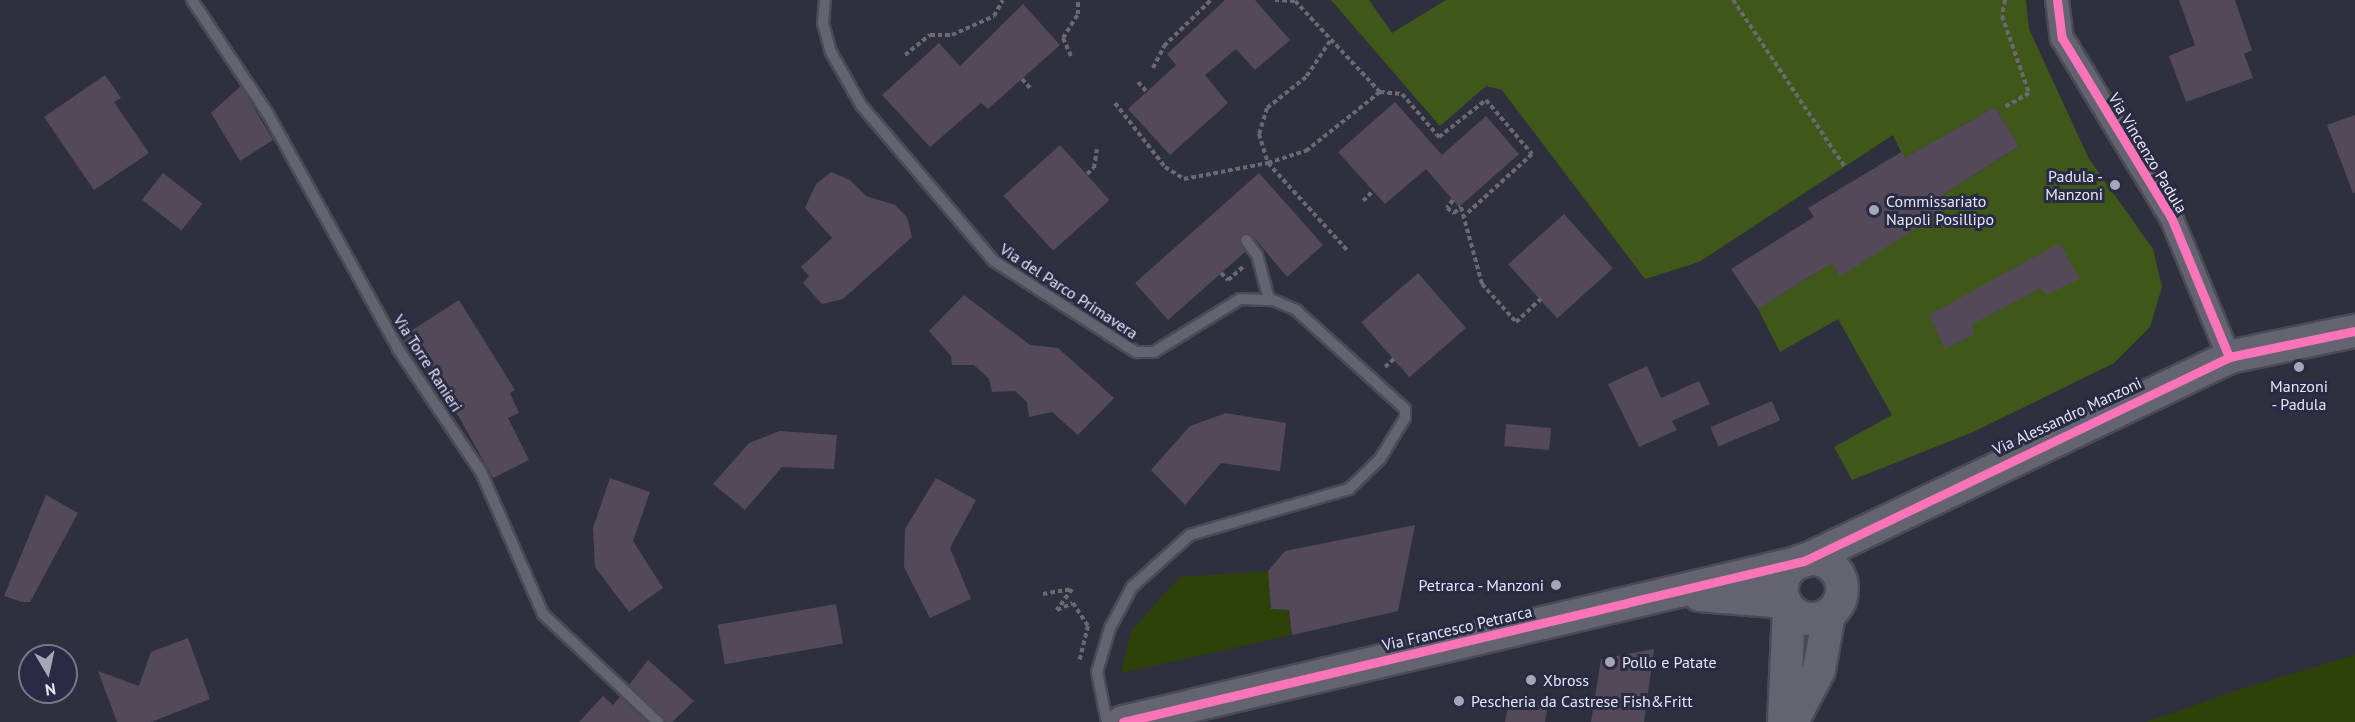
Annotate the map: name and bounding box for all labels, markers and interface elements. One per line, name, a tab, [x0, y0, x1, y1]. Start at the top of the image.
street label: Via Vincenzo Padula	[2104, 89, 2192, 217]
place label: Padula - Manzoni	[2045, 166, 2103, 204]
marker: Padula - Manzoni	[2108, 178, 2122, 192]
place label: Commissariato Napoli Posillipo	[1886, 191, 1994, 229]
marker: Commissariato Napoli Posillipo	[1867, 203, 1881, 217]
street label: Via del Parco Primavera	[996, 239, 1142, 343]
street label: Via Torre Ranieri	[389, 311, 467, 415]
marker: Manzoni - Padula	[2292, 360, 2306, 374]
street label: Via Alessandro Manzoni	[1989, 373, 2145, 459]
place label: Manzoni - Padula	[2270, 376, 2328, 414]
place label: Petrarca - Manzoni	[1416, 575, 1544, 595]
marker: Petrarca - Manzoni	[1549, 578, 1563, 592]
street label: Via Francesco Petrarca	[1380, 601, 1534, 655]
north arrow	[18, 644, 78, 704]
place label: Pollo e Patate	[1622, 652, 1717, 672]
marker: Pollo e Patate	[1603, 655, 1617, 669]
place label: Xbross	[1543, 670, 1589, 690]
marker: Xbross	[1524, 673, 1538, 687]
text: N	[44, 679, 57, 701]
place label: Pescheria da Castrese Fish&Fritt	[1471, 691, 1693, 711]
marker: Pescheria da Castrese Fish&Fritt	[1452, 694, 1466, 708]

